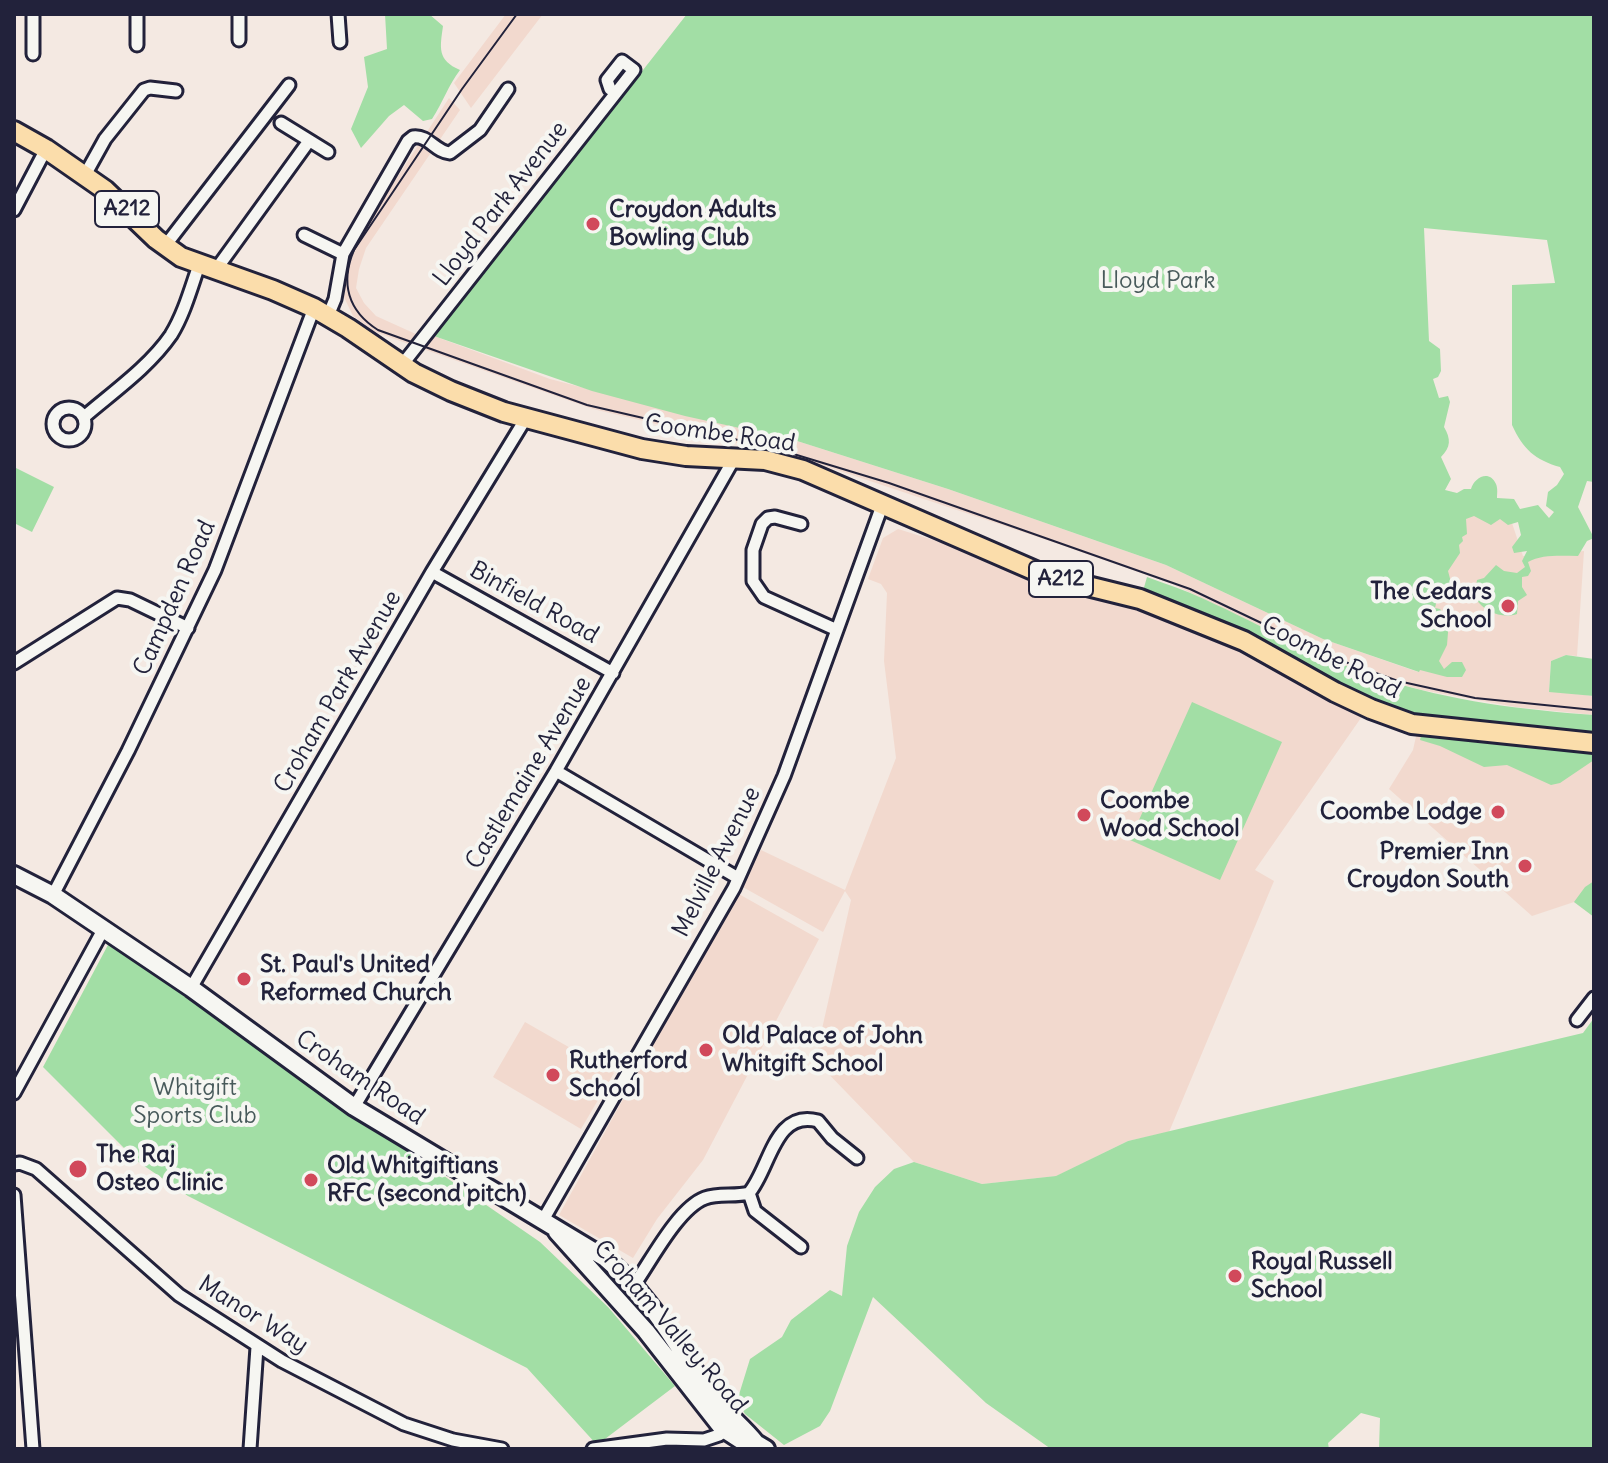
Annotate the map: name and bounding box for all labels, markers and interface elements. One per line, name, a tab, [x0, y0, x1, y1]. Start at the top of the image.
street label: Lloyd Park Avenue	[428, 116, 574, 292]
road number: A212	[95, 191, 159, 227]
place label: Croydon Adults Bowling Club	[609, 196, 776, 252]
marker: Croydon Adults Bowling Club	[584, 215, 602, 233]
park label: Lloyd Park	[1101, 267, 1215, 295]
street label: Coombe Road	[643, 409, 797, 459]
street label: Campden Road	[128, 516, 222, 680]
street label: Binfield Road	[465, 556, 603, 650]
road number: A212	[1029, 561, 1093, 597]
place label: The Cedars School	[1370, 578, 1492, 634]
street label: Croham Park Avenue	[268, 586, 408, 798]
marker: The Cedars School	[1499, 597, 1517, 615]
street label: Coombe Road	[1257, 611, 1405, 705]
street label: Castlemaine Avenue	[460, 671, 598, 875]
street label: Melville Avenue	[667, 782, 767, 942]
place label: Coombe Wood School	[1100, 787, 1240, 843]
place label: Coombe Lodge	[1320, 798, 1482, 826]
marker: Coombe Lodge	[1489, 803, 1507, 821]
marker: Coombe Wood School	[1075, 806, 1093, 824]
place label: Premier Inn Croydon South	[1347, 838, 1509, 894]
marker: Premier Inn Croydon South	[1516, 857, 1534, 875]
place label: St. Paul's United Reformed Church	[260, 951, 452, 1007]
marker: St. Paul's United Reformed Church	[235, 970, 253, 988]
place label: Old Palace of John Whitgift School	[722, 1022, 923, 1078]
street label: Croham Road	[290, 1024, 430, 1132]
marker: Old Palace of John Whitgift School	[697, 1041, 715, 1059]
place label: Rutherford School	[569, 1047, 687, 1103]
marker: Rutherford School	[544, 1066, 562, 1084]
park label: Whitgift Sports Club	[133, 1074, 257, 1130]
place label: The Raj Osteo Clinic	[96, 1141, 223, 1197]
place label: Old Whitgiftians RFC (second pitch)	[327, 1152, 527, 1208]
marker: The Raj Osteo Clinic	[67, 1158, 89, 1180]
marker: Old Whitgiftians RFC (second pitch)	[302, 1171, 320, 1189]
street label: Croham Valley Road	[587, 1235, 753, 1419]
place label: Royal Russell School	[1251, 1248, 1393, 1304]
marker: Royal Russell School	[1226, 1267, 1244, 1285]
street label: Manor Way	[193, 1270, 313, 1360]

